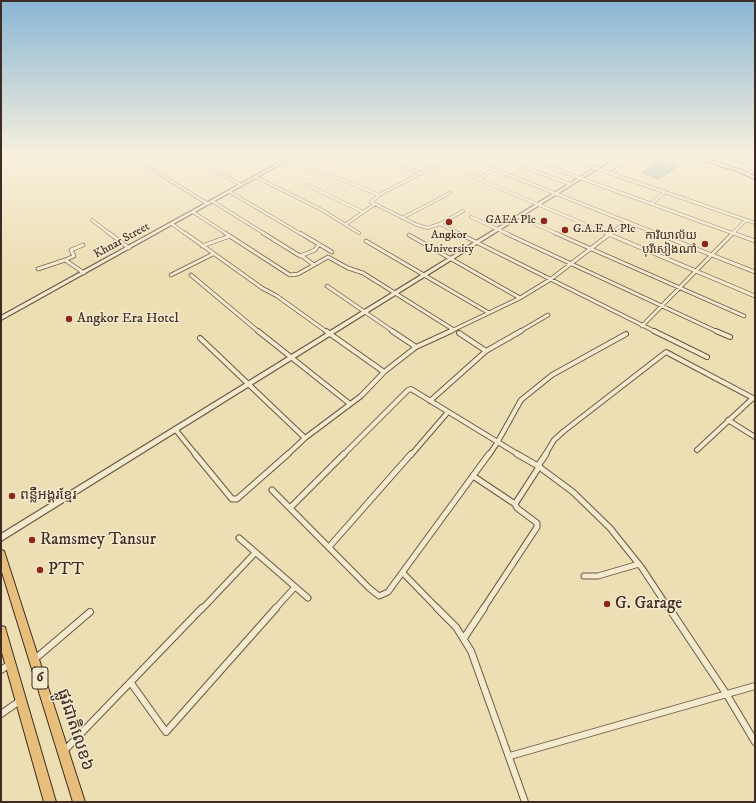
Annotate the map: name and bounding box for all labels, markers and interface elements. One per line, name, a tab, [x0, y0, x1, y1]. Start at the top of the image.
place label: GAEA Plc	[486, 214, 536, 228]
marker: GAEA Plc	[539, 216, 549, 226]
marker: Angkor University	[444, 217, 454, 227]
street label: Khnar Street	[92, 220, 152, 262]
place label: G.A.E.A. Plc	[573, 223, 636, 237]
marker: G.A.E.A. Plc	[560, 225, 570, 235]
place label: Angkor University	[424, 229, 474, 257]
place label: ការិយាល័យ បុរីសៀងណាំ	[642, 230, 697, 258]
marker: ការិយាល័យ បុរីសៀងណាំ	[700, 239, 710, 249]
place label: Angkor Era Hotel	[77, 311, 179, 327]
marker: Angkor Era Hotel	[64, 314, 74, 324]
place label: ពន្លឺអង្គរខ្មែរ	[20, 488, 77, 504]
marker: ពន្លឺអង្គរខ្មែរ	[7, 491, 17, 501]
place label: Ramsmey Tansur	[40, 530, 156, 550]
marker: Ramsmey Tansur	[27, 535, 37, 545]
place label: PTT	[48, 560, 84, 580]
marker: PTT	[35, 565, 45, 575]
place label: G. Garage	[615, 594, 682, 614]
marker: G. Garage	[602, 599, 612, 609]
road number: 6	[32, 667, 48, 689]
street label: ផ្លូវជាតិលេខ៦	[51, 686, 97, 774]

